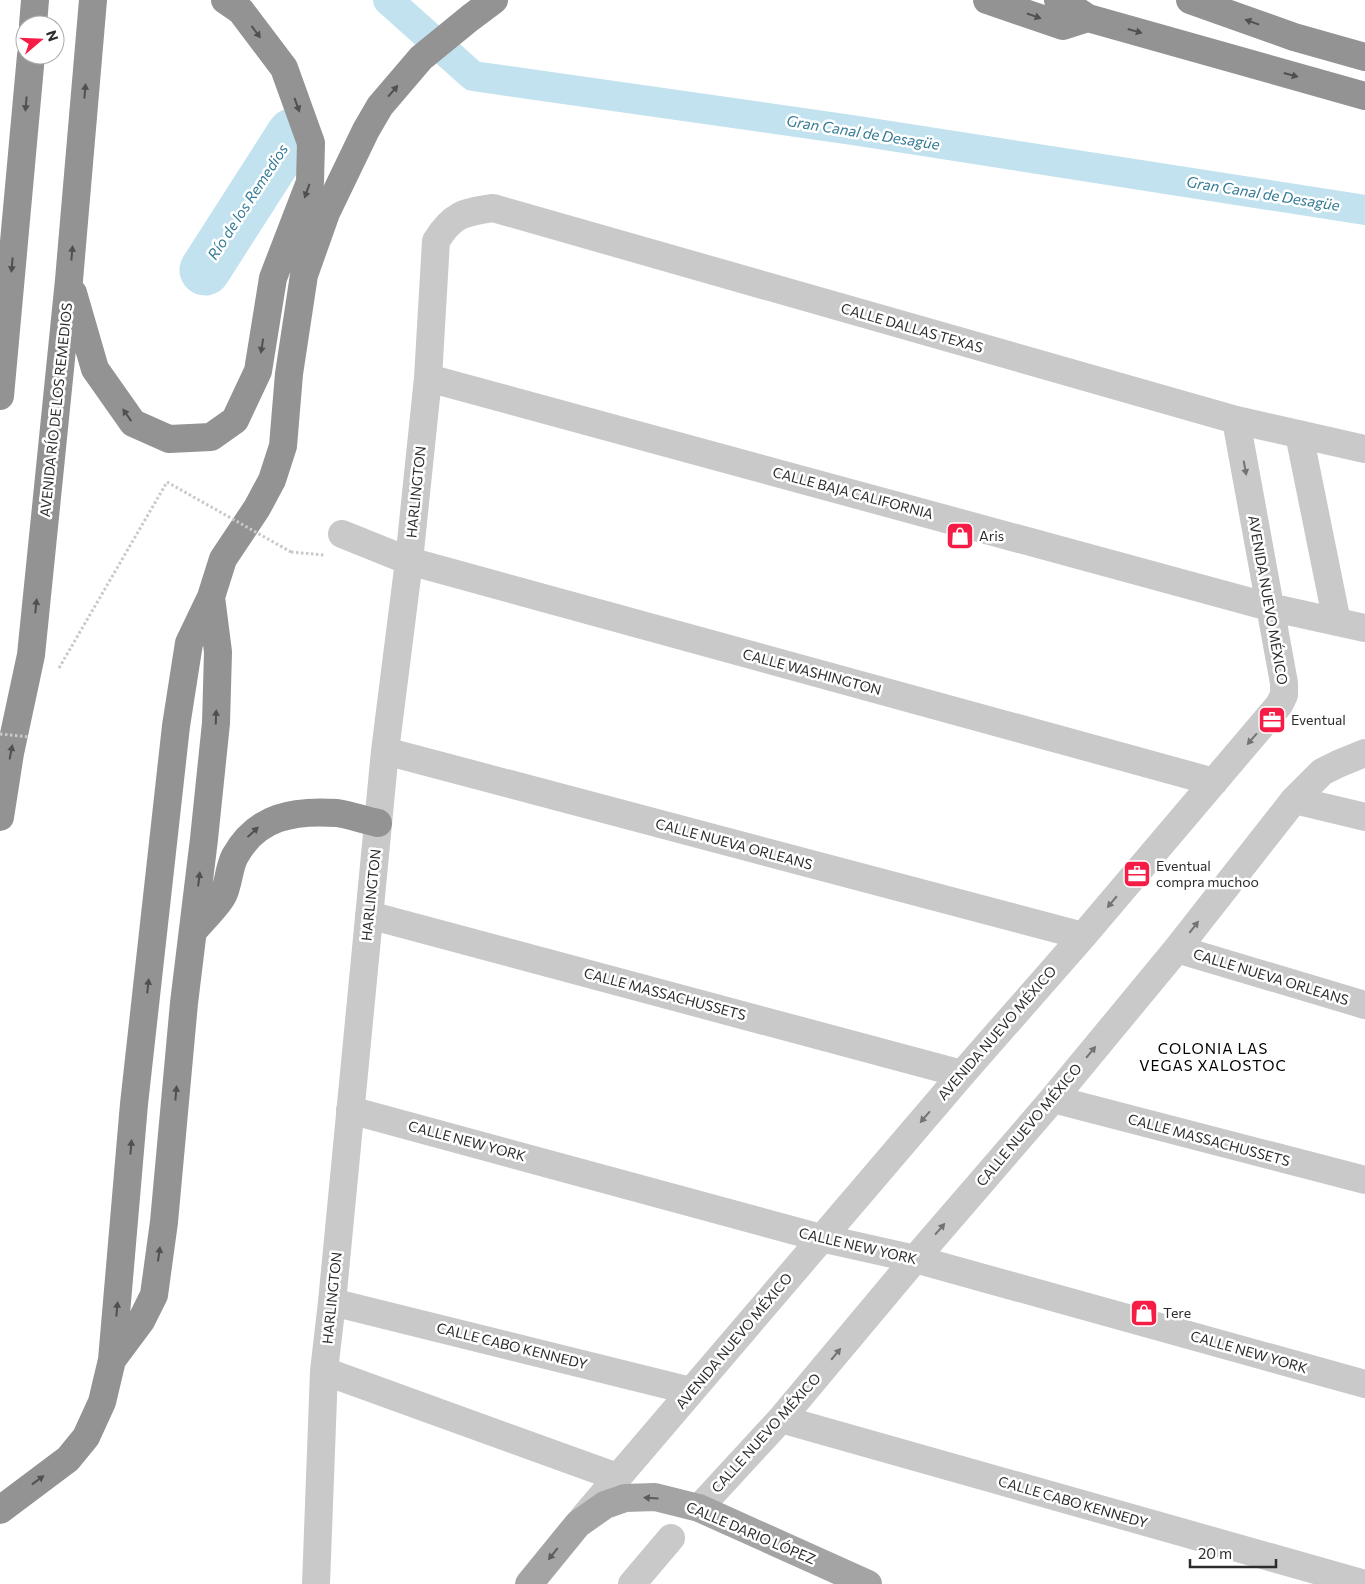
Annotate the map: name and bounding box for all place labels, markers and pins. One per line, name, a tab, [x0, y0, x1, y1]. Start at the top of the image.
shop icon: Aris	[945, 521, 975, 551]
place label: Aris	[979, 527, 1004, 544]
office icon: Eventual	[1257, 705, 1287, 735]
place label: Eventual	[1291, 711, 1346, 728]
place label: Eventual compra muchoo	[1156, 857, 1259, 890]
office icon: Eventual compra muchoo	[1122, 859, 1152, 889]
shop icon: Tere	[1129, 1298, 1159, 1328]
place label: Tere	[1163, 1304, 1191, 1321]

